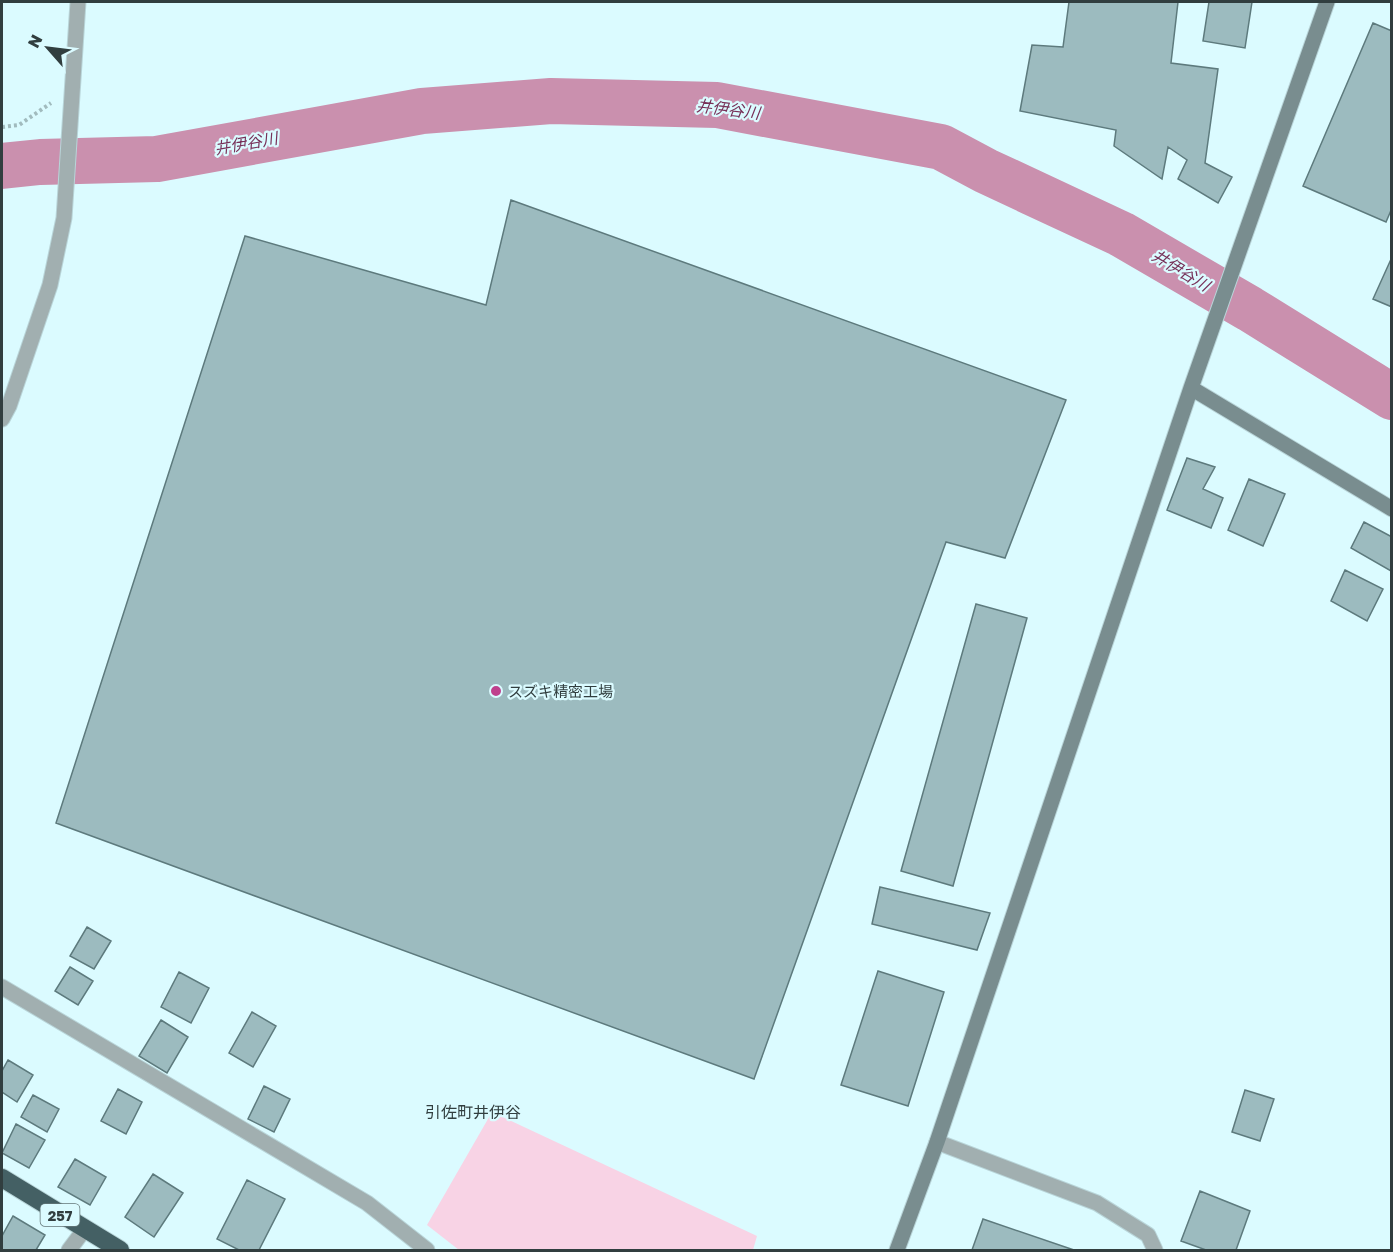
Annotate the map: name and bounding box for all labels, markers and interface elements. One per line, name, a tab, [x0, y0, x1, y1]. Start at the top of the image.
north arrow	[18, 18, 78, 78]
text: N	[23, 31, 46, 51]
water label: 井伊谷川	[695, 95, 763, 123]
water label: 井伊谷川	[213, 127, 281, 158]
water label: 井伊谷川	[1148, 245, 1215, 296]
place label: スズキ精密工場	[508, 682, 613, 700]
marker: スズキ精密工場	[489, 684, 503, 698]
district label: 引佐町井伊谷	[425, 1102, 521, 1122]
road number: 257	[40, 1204, 80, 1226]

